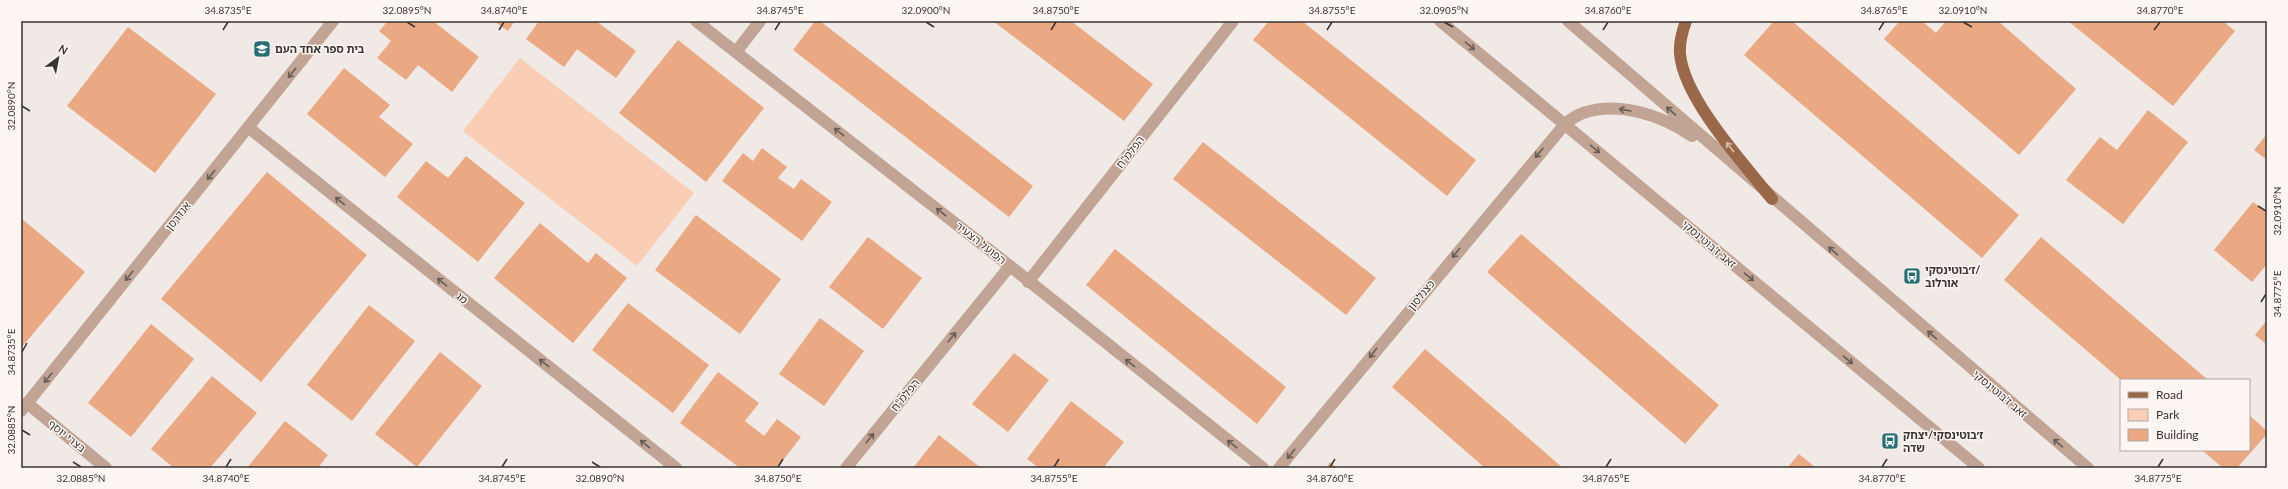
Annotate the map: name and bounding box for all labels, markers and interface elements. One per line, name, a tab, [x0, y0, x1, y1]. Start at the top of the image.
text: 34.8735°E	[204, 4, 252, 16]
text: 32.0895°N	[383, 4, 431, 16]
text: 34.8740°E	[480, 4, 528, 16]
text: 34.8745°E	[756, 4, 804, 16]
text: 32.0900°N	[902, 4, 950, 16]
text: 34.8750°E	[1032, 4, 1080, 16]
text: 34.8755°E	[1308, 4, 1356, 16]
text: 32.0905°N	[1420, 4, 1468, 16]
text: 34.8760°E	[1584, 4, 1632, 16]
text: 34.8765°E	[1860, 4, 1908, 16]
text: 32.0910°N	[1939, 4, 1987, 16]
text: 34.8770°E	[2136, 4, 2184, 16]
north arrow	[38, 38, 78, 78]
school or university icon: בית ספר אחד העם	[252, 39, 272, 59]
text: N	[57, 41, 71, 57]
one-way arrow	[1464, 41, 1475, 50]
place label: בית ספר אחד העם	[275, 42, 365, 55]
one-way arrow	[287, 68, 296, 79]
text: 32.0890°N	[5, 82, 17, 130]
one-way arrow	[1619, 106, 1632, 114]
one-way arrow	[1666, 106, 1677, 115]
one-way arrow	[833, 128, 844, 137]
street label: הפלמ"ח	[1113, 133, 1146, 171]
one-way arrow	[1726, 141, 1734, 152]
one-way arrow	[1589, 144, 1600, 153]
one-way arrow	[1534, 148, 1543, 158]
one-way arrow	[206, 170, 215, 180]
text: 32.0910°N	[2271, 187, 2283, 235]
one-way arrow	[335, 196, 346, 205]
street label: אנדרסן	[162, 199, 193, 233]
one-way arrow	[936, 208, 947, 217]
street label: זאב ז'בוטינסקי	[1680, 217, 1739, 270]
street label: הפועל הצעיר	[954, 219, 1009, 266]
one-way arrow	[1828, 246, 1838, 255]
one-way arrow	[1451, 248, 1460, 258]
place label: ז׳בוטינסקי/ אורלוב	[1925, 263, 1980, 289]
bus stop icon: ז׳בוטינסקי/ אורלוב	[1902, 266, 1922, 286]
text: 34.8775°E	[2271, 270, 2283, 318]
one-way arrow	[125, 271, 134, 282]
one-way arrow	[1743, 272, 1754, 281]
one-way arrow	[437, 277, 448, 286]
street label: כצנלסון	[1404, 277, 1437, 313]
street label: מג	[454, 289, 471, 306]
text: 34.8735°E	[5, 328, 17, 376]
one-way arrow	[948, 331, 956, 342]
one-way arrow	[1926, 331, 1937, 340]
one-way arrow	[1369, 348, 1378, 359]
one-way arrow	[1843, 355, 1854, 364]
one-way arrow	[538, 358, 549, 367]
one-way arrow	[1125, 359, 1136, 368]
street label: זאב ז'בוטינסקי	[1971, 367, 2030, 420]
one-way arrow	[43, 372, 52, 383]
street label: הפלמ"ח	[888, 376, 922, 413]
legend	[2120, 379, 2250, 451]
text: Road	[2156, 387, 2183, 402]
text: 32.0885°N	[5, 406, 17, 454]
text: Park	[2156, 407, 2180, 422]
street label: בצרי יוסף	[46, 417, 89, 455]
text: Building	[2156, 427, 2199, 442]
place label: ז׳בוטינסקי/יצחק שדה	[1903, 428, 1983, 454]
bus stop icon: ז׳בוטינסקי/יצחק שדה	[1880, 431, 1900, 451]
one-way arrow	[866, 432, 875, 443]
one-way arrow	[2053, 438, 2063, 447]
one-way arrow	[640, 439, 651, 448]
one-way arrow	[1227, 440, 1238, 448]
one-way arrow	[1286, 448, 1295, 459]
text: 32.0885°N	[57, 472, 105, 484]
text: 34.8740°E	[202, 472, 250, 484]
text: 34.8745°E	[478, 472, 526, 484]
text: 32.0890°N	[576, 472, 624, 484]
text: 34.8750°E	[754, 472, 802, 484]
text: 34.8755°E	[1030, 472, 1078, 484]
text: 34.8760°E	[1306, 472, 1354, 484]
text: 34.8765°E	[1582, 472, 1630, 484]
text: 34.8770°E	[1858, 472, 1906, 484]
text: 34.8775°E	[2134, 472, 2182, 484]

